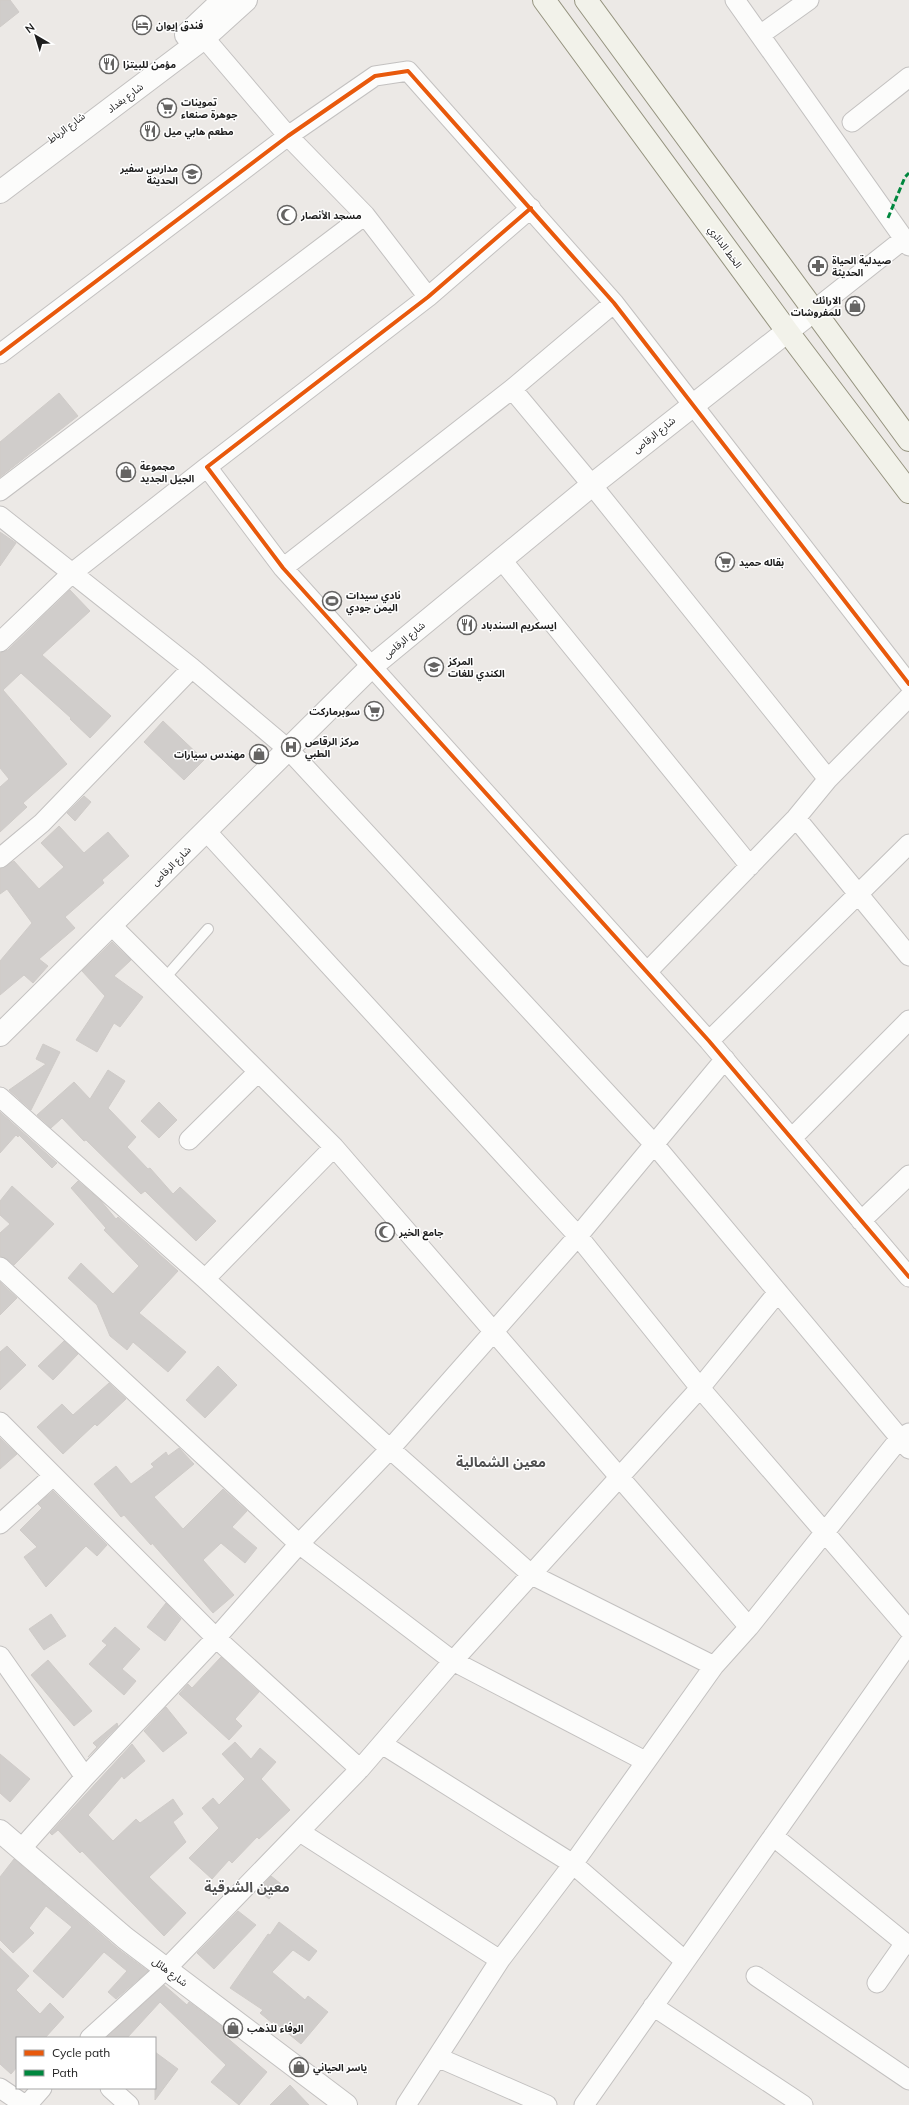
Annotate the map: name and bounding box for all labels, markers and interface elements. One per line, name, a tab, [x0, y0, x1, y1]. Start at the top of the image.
hotel icon: فندق إيوان	[131, 14, 153, 36]
north arrow	[16, 16, 56, 56]
place label: فندق إيوان	[156, 19, 203, 32]
text: N	[22, 20, 37, 36]
restaurant icon: مؤمن للبيتزا	[98, 53, 120, 75]
place label: مؤمن للبيتزا	[123, 58, 176, 71]
street label: شارع بغداد	[104, 80, 147, 117]
place label: تموينات جوهرة صنعاء	[181, 96, 238, 121]
supermarket icon: تموينات جوهرة صنعاء	[156, 97, 178, 119]
street label: شارع الرباط	[44, 109, 88, 147]
restaurant icon: مطعم هابي ميل	[139, 120, 161, 142]
place label: مطعم هابي ميل	[164, 125, 234, 140]
place label: مدارس سفير الحديثة	[119, 162, 178, 187]
school or university icon: مدارس سفير الحديثة	[181, 163, 203, 185]
mosque icon: مسجد الأنصار	[276, 204, 298, 226]
place label: مسجد الأنصار	[300, 209, 362, 222]
street label: الخط الدائري	[704, 223, 745, 271]
place label: صيدلية الحياة الحديثة	[832, 254, 891, 279]
pharmacy icon: صيدلية الحياة الحديثة	[807, 255, 829, 277]
place label: الارائك للمفروشات	[791, 294, 841, 319]
shop icon: الارائك للمفروشات	[844, 295, 866, 317]
street label: شارع الرقاص	[630, 414, 679, 457]
place label: مجموعة الجيل الجديد	[140, 460, 194, 485]
shop icon: مجموعة الجيل الجديد	[115, 461, 137, 483]
supermarket icon: بقاله حميد	[714, 551, 736, 573]
place label: بقاله حميد	[739, 556, 784, 569]
place label: نادي سيدات اليمن جودي	[346, 589, 401, 616]
sports icon: نادي سيدات اليمن جودي	[321, 590, 343, 612]
restaurant icon: ايسكريم السندباد	[456, 614, 478, 636]
street label: شارع الرقاص	[380, 618, 429, 662]
place label: ايسكريم السندباد	[481, 619, 557, 633]
place label: المركز الكندي للغات	[447, 655, 505, 682]
school or university icon: المركز الكندي للغات	[423, 656, 445, 678]
supermarket icon: سوبرماركت	[363, 700, 385, 722]
place label: سوبرماركت	[309, 705, 360, 718]
place label: مركز الرقاص الطبي	[305, 735, 359, 762]
hospital icon: مركز الرقاص الطبي	[280, 736, 302, 758]
shop icon: مهندس سيارات	[248, 743, 270, 765]
place label: مهندس سيارات	[174, 748, 245, 761]
street label: شارع الرقاص	[148, 843, 195, 889]
mosque icon: جامع الخير	[374, 1221, 396, 1243]
place label: جامع الخير	[398, 1226, 444, 1241]
district label: معين الشمالية	[456, 1453, 546, 1471]
district label: معين الشرقية	[204, 1878, 290, 1896]
street label: شارع هائل	[149, 1955, 190, 1990]
shop icon: الوفاء للذهب	[222, 2017, 244, 2039]
place label: الوفاء للذهب	[247, 2022, 304, 2035]
legend	[16, 2037, 156, 2089]
text: Cycle path	[52, 2045, 110, 2060]
shop icon: ياسر الحياني	[288, 2056, 310, 2078]
place label: ياسر الحياني	[313, 2061, 367, 2076]
text: Path	[52, 2065, 78, 2080]

